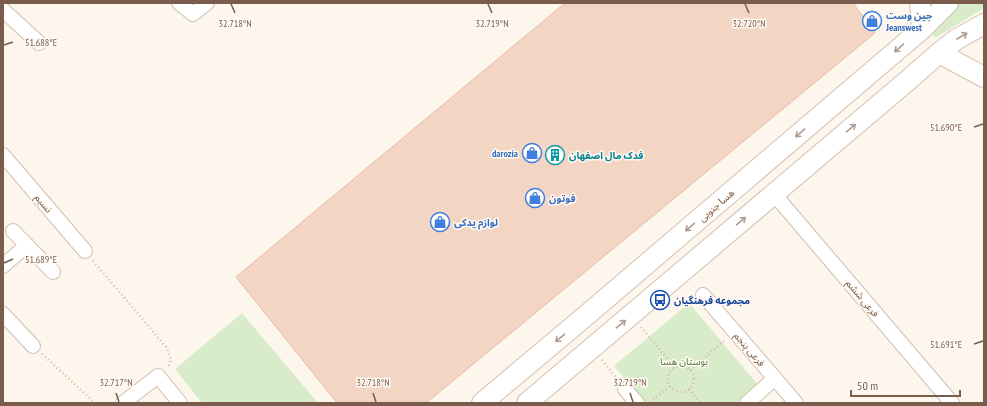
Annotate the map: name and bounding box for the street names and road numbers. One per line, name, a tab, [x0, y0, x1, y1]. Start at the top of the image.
street label: هسا جنوبی	[696, 186, 737, 225]
street label: نسیم	[31, 191, 55, 216]
street label: فرعی ششم	[843, 277, 882, 321]
street label: فرعی پنجم	[730, 330, 768, 370]

